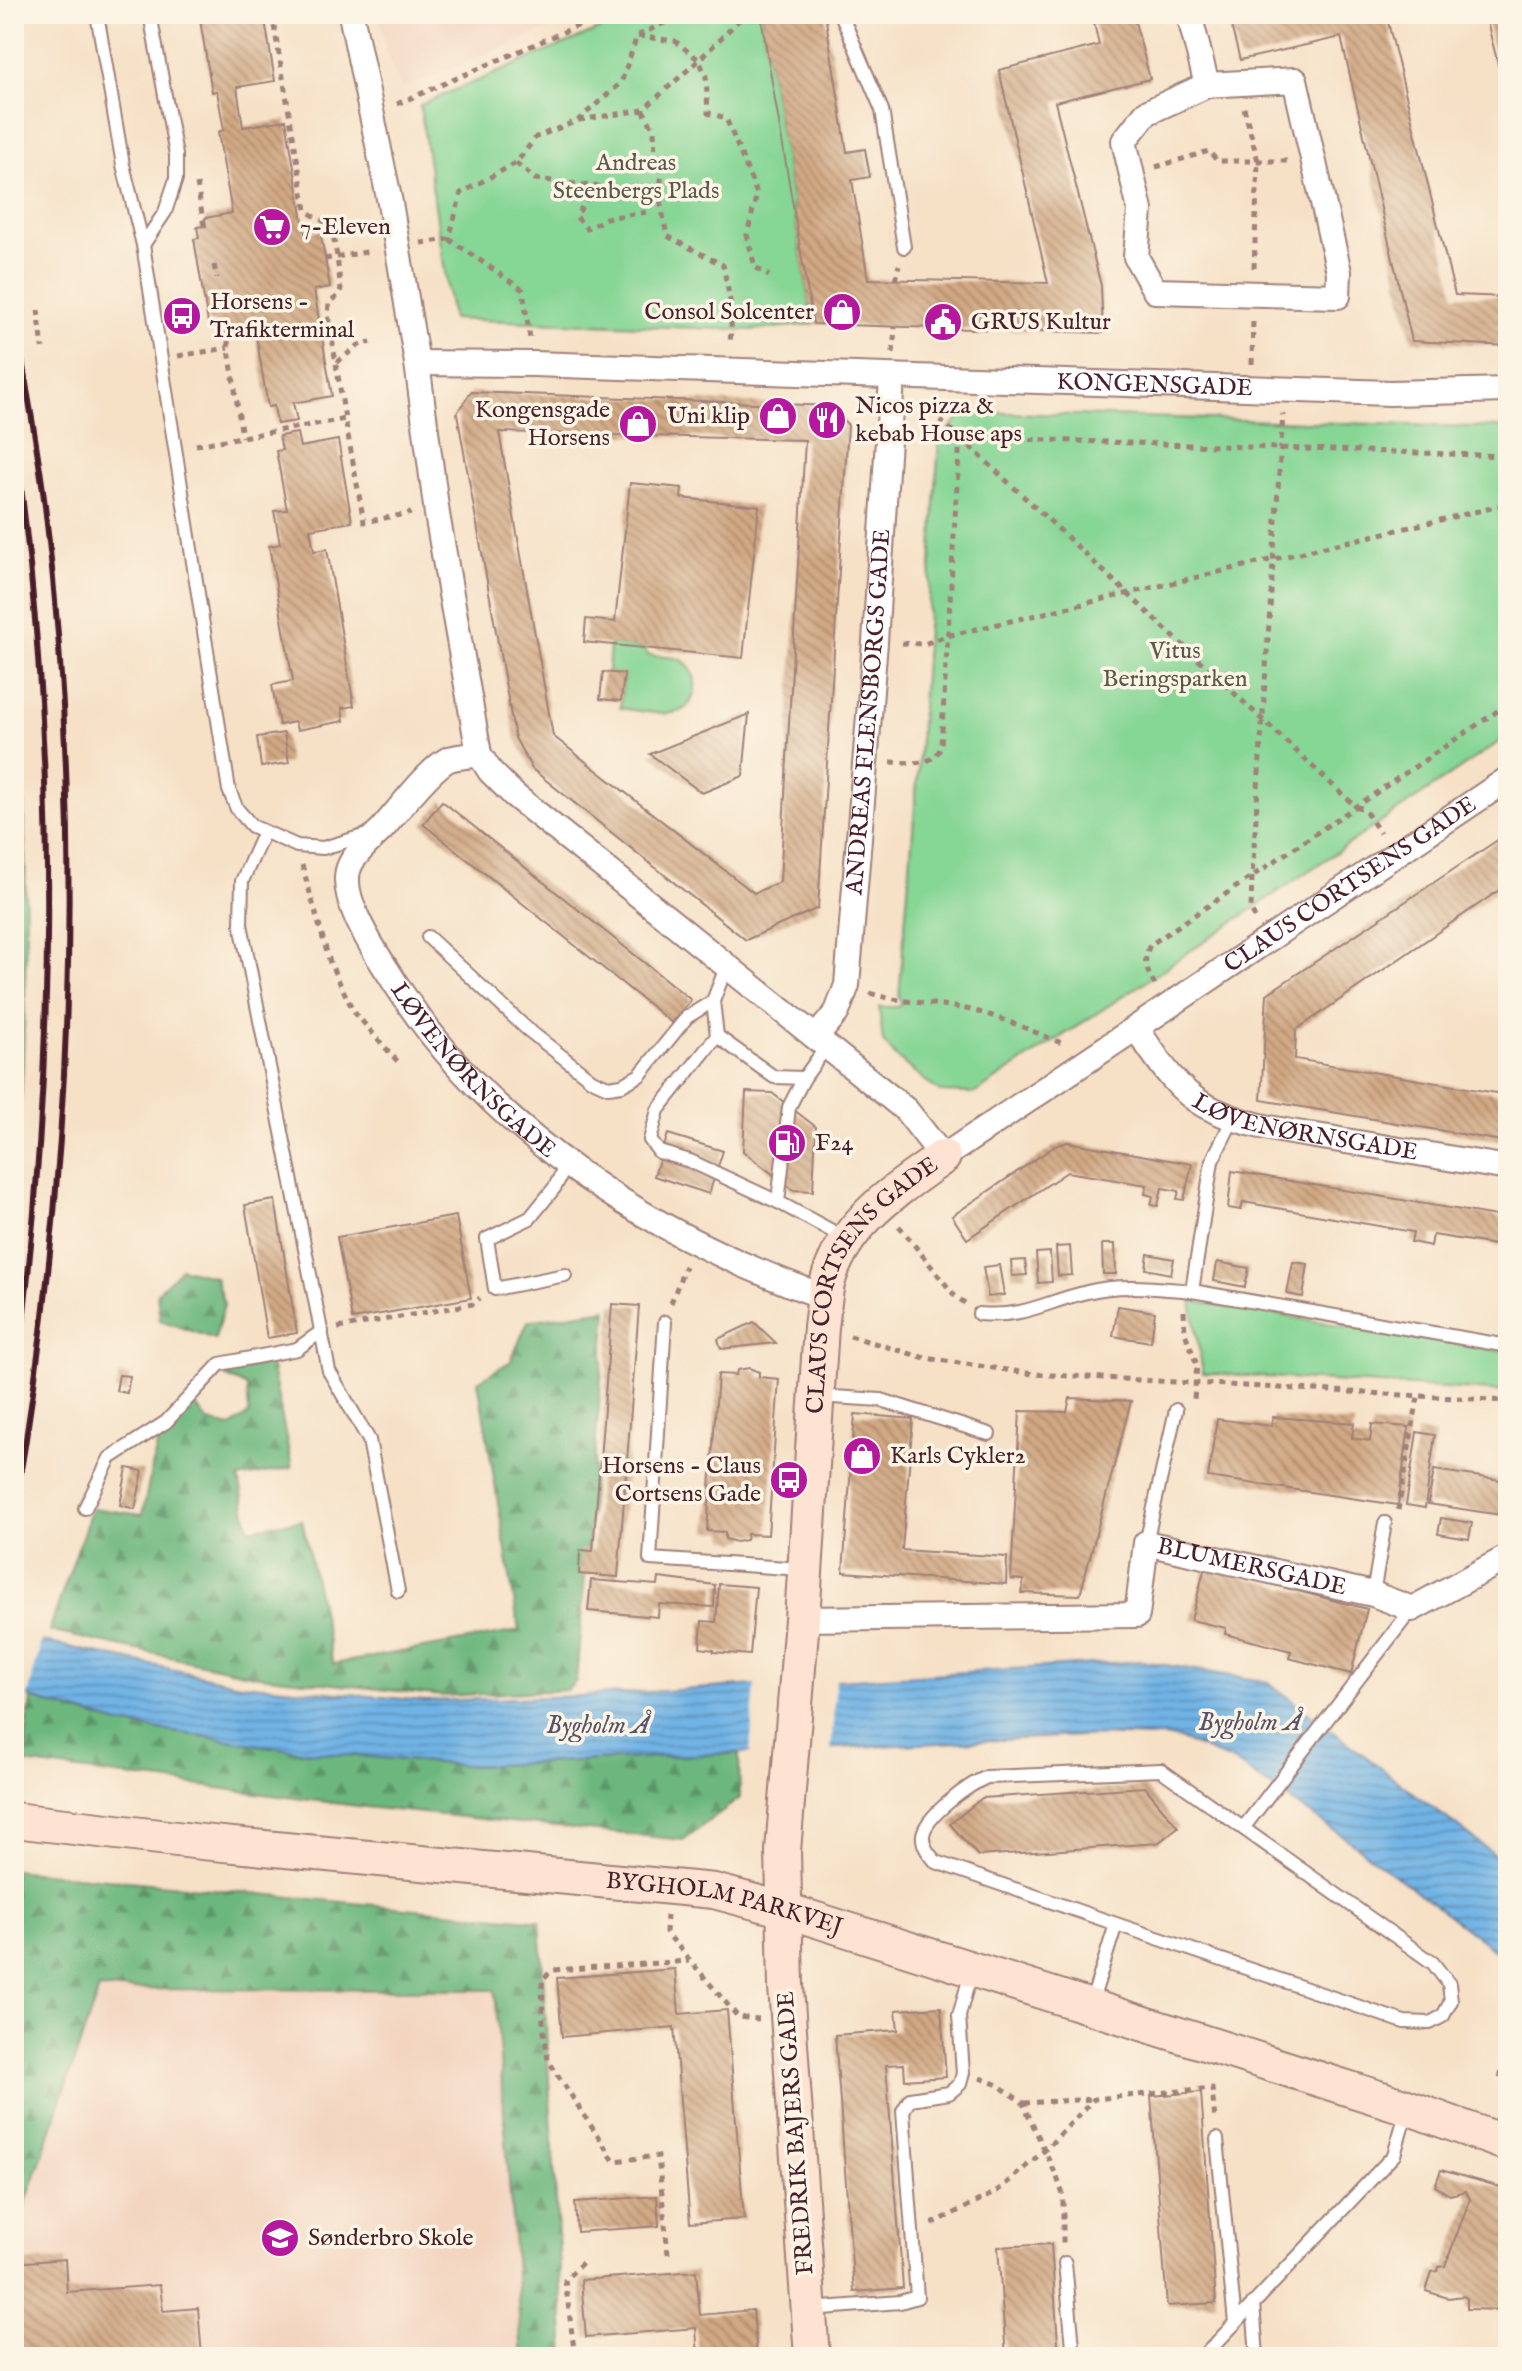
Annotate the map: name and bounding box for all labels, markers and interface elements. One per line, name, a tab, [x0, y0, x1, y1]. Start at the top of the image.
park label: Andreas Steenbergs Plads	[553, 148, 719, 207]
supermarket icon: 7-Eleven	[251, 206, 293, 248]
place label: 7-Eleven	[300, 212, 391, 243]
place label: Horsens - Trafikterminal	[210, 287, 355, 346]
shop icon: Consol Solcenter	[821, 291, 863, 333]
bus stop icon: Horsens - Trafikterminal	[161, 295, 203, 337]
place label: Consol Solcenter	[644, 297, 814, 328]
public building icon: GRUS Kultur	[922, 301, 964, 343]
place label: GRUS Kultur	[971, 307, 1111, 338]
street label: KONGENSGADE	[1056, 366, 1253, 404]
place label: Nicos pizza & kebab House aps	[855, 391, 1022, 450]
place label: Kongensgade Horsens	[475, 395, 610, 454]
shop icon: Uni klip	[757, 395, 799, 437]
restaurant icon: Nicos pizza & kebab House aps	[806, 399, 848, 441]
place label: Uni klip	[667, 401, 750, 432]
shop icon: Kongensgade Horsens	[617, 403, 659, 445]
street label: ANDREAS FLENSBORGS GADE	[839, 528, 898, 897]
park label: Vitus Beringsparken	[1103, 636, 1248, 695]
street label: CLAUS CORTSENS GADE	[1218, 789, 1482, 980]
street label: LØVENØRNSGADE	[383, 976, 562, 1165]
street label: LØVENØRNSGADE	[1186, 1086, 1420, 1168]
fuel station icon: F24	[766, 1122, 808, 1164]
place label: F24	[815, 1128, 853, 1159]
street label: CLAUS CORTSENS GADE	[800, 1150, 944, 1415]
shop icon: Karls Cykler2	[841, 1435, 883, 1477]
place label: Karls Cykler2	[890, 1441, 1026, 1472]
place label: Horsens - Claus Cortsens Gade	[602, 1451, 761, 1510]
bus stop icon: Horsens - Claus Cortsens Gade	[768, 1459, 810, 1501]
street label: BLUMERSGADE	[1154, 1530, 1349, 1603]
water label: Bygholm Å	[1198, 1706, 1303, 1740]
water label: Bygholm Å	[546, 1709, 651, 1743]
street label: BYGHOLM PARKVEJ	[604, 1865, 847, 1943]
street label: FREDRIK BAJERS GADE	[771, 1990, 821, 2276]
school or university icon: Sønderbro Skole	[259, 2217, 301, 2259]
place label: Sønderbro Skole	[308, 2223, 474, 2254]

